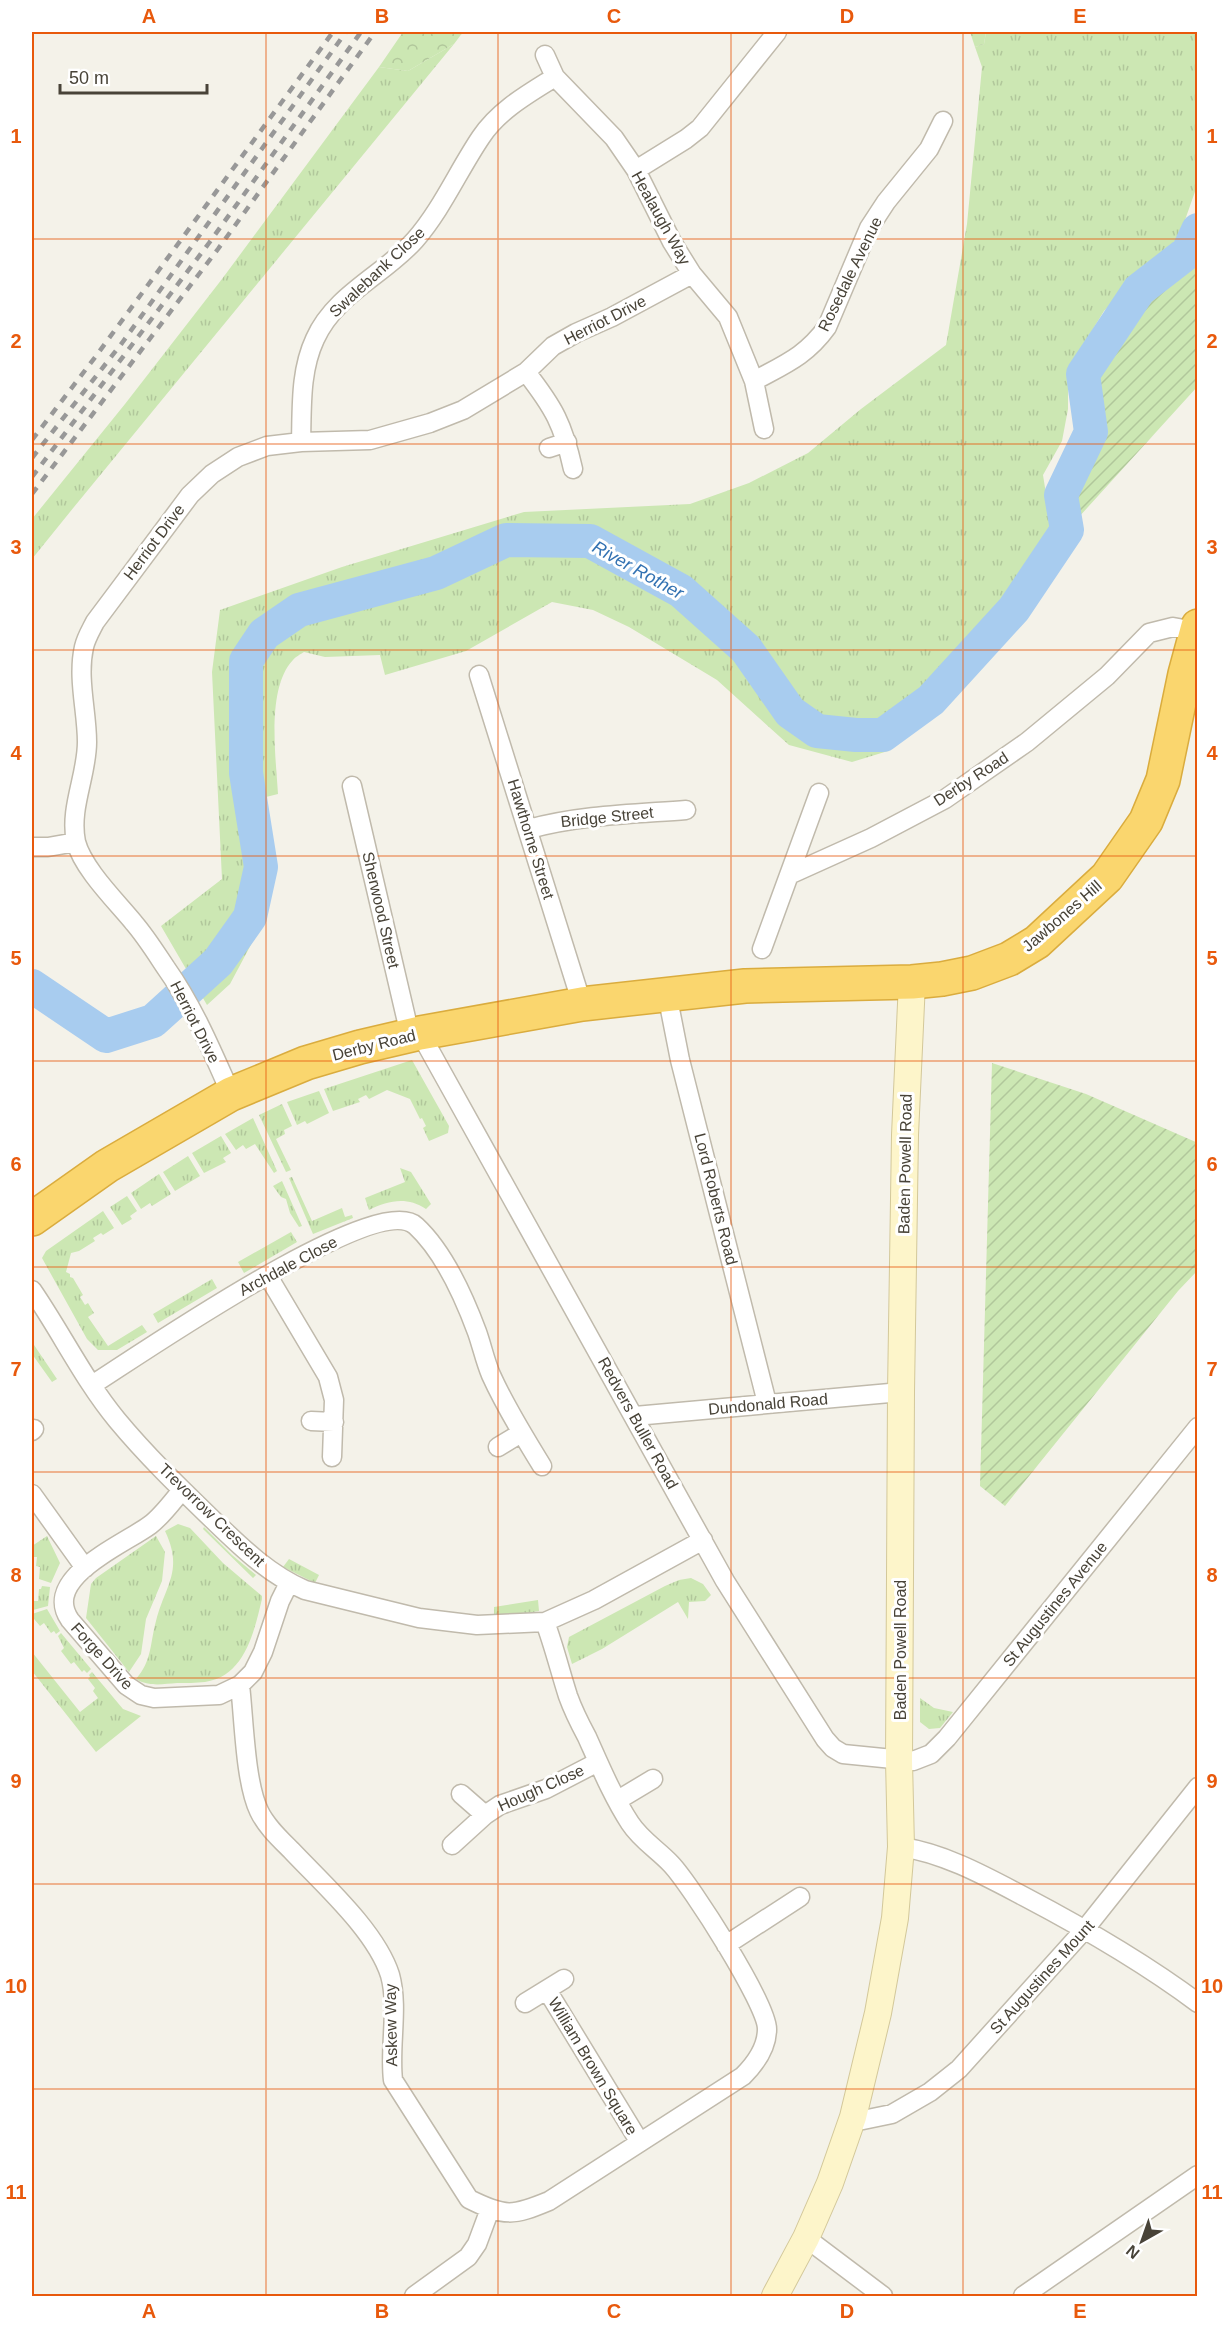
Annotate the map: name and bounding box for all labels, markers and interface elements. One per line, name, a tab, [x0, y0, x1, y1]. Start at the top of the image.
text: A	[142, 5, 156, 27]
text: B	[375, 5, 389, 27]
text: C	[607, 5, 621, 27]
text: D	[840, 5, 854, 27]
text: E	[1073, 5, 1087, 27]
scale bar	[60, 57, 207, 95]
text: 50 m	[69, 68, 109, 88]
text: 1	[10, 125, 22, 147]
text: 1	[1206, 125, 1218, 147]
street label: Healaugh Way	[628, 168, 694, 268]
street label: Rosedale Avenue	[815, 214, 885, 334]
street label: Swalebank Close	[326, 224, 428, 320]
street label: Herriot Drive	[561, 292, 649, 348]
text: 2	[10, 330, 22, 352]
text: 2	[1206, 330, 1218, 352]
street label: Herriot Drive	[120, 501, 188, 583]
text: 3	[10, 536, 22, 558]
text: 3	[1206, 536, 1218, 558]
water label: River Rother	[589, 537, 688, 604]
text: 4	[10, 742, 22, 764]
text: 4	[1206, 742, 1218, 764]
street label: Derby Road	[931, 749, 1011, 809]
street label: Hawthorne Street	[505, 777, 557, 902]
street label: Bridge Street	[560, 804, 655, 830]
street label: Sherwood Street	[359, 850, 403, 971]
street label: Jawbones Hill	[1019, 877, 1105, 955]
text: 5	[10, 947, 22, 969]
text: 5	[1206, 947, 1218, 969]
street label: Herriot Drive	[167, 978, 223, 1066]
street label: Derby Road	[331, 1026, 417, 1064]
street label: Baden Powell Road	[895, 1094, 915, 1234]
street label: Lord Roberts Road	[691, 1131, 741, 1267]
text: 6	[10, 1153, 22, 1175]
text: 6	[1206, 1153, 1218, 1175]
street label: Archdale Close	[236, 1233, 340, 1299]
street label: Redvers Buller Road	[595, 1354, 681, 1492]
text: 7	[10, 1358, 22, 1380]
text: 7	[1206, 1358, 1218, 1380]
street label: Dundonald Road	[707, 1390, 829, 1418]
street label: Trevorrow Crescent	[156, 1460, 269, 1570]
street label: St Augustines Avenue	[999, 1538, 1111, 1670]
text: 8	[10, 1564, 22, 1586]
text: 8	[1206, 1564, 1218, 1586]
street label: Baden Powell Road	[892, 1580, 909, 1720]
street label: Forge Drive	[68, 1619, 136, 1693]
street label: Hough Close	[495, 1761, 587, 1815]
text: 9	[10, 1770, 22, 1792]
text: 9	[1206, 1770, 1218, 1792]
street label: St Augustines Mount	[987, 1916, 1098, 2037]
text: 10	[5, 1975, 27, 1997]
text: 10	[1201, 1975, 1223, 1997]
street label: Askew Way	[382, 1983, 400, 2067]
street label: William Brown Square	[545, 1994, 641, 2138]
text: 11	[5, 2181, 27, 2203]
text: 11	[1201, 2181, 1223, 2203]
north arrow	[1112, 2211, 1172, 2271]
text: N	[1123, 2242, 1143, 2262]
text: A	[142, 2300, 156, 2322]
text: B	[375, 2300, 389, 2322]
text: C	[607, 2300, 621, 2322]
text: D	[840, 2300, 854, 2322]
text: E	[1073, 2300, 1087, 2322]

